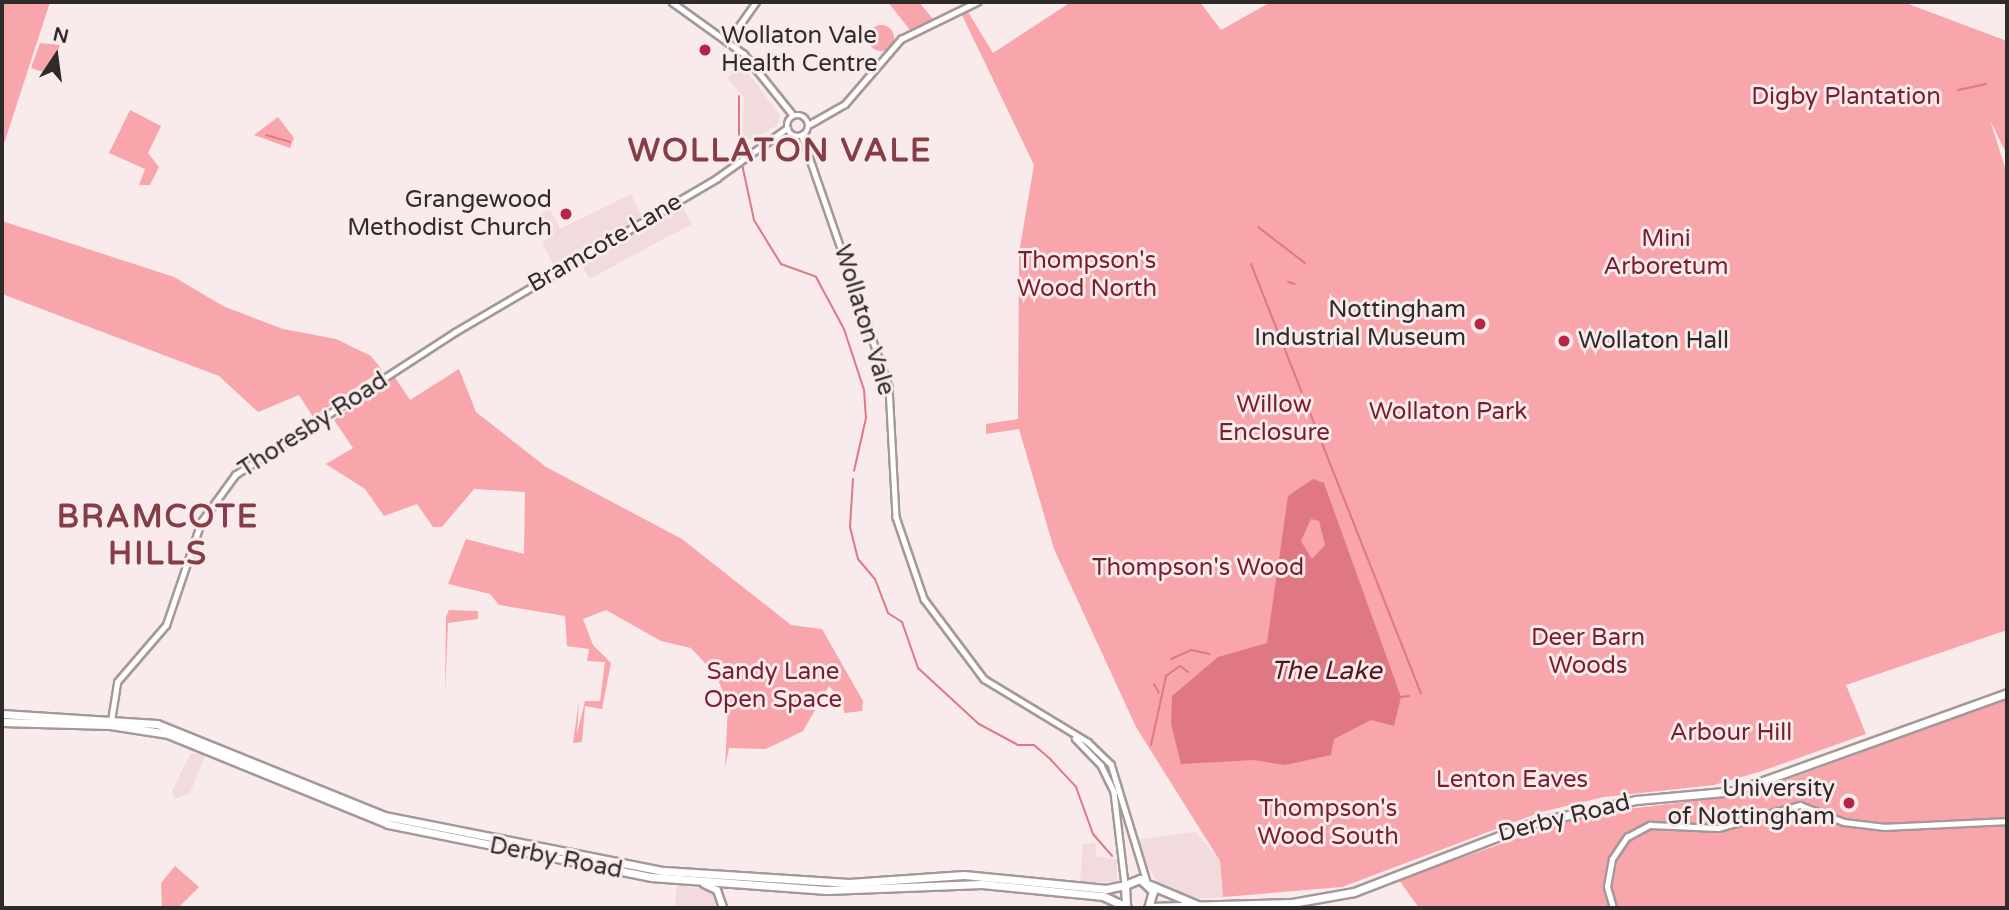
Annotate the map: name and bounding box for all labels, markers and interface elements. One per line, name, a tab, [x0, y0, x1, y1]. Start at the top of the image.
north arrow	[21, 21, 91, 91]
place label: Wollaton Vale Health Centre	[721, 22, 878, 78]
text: N	[51, 23, 71, 48]
marker: Wollaton Vale Health Centre	[695, 40, 715, 60]
park label: Digby Plantation	[1751, 83, 1941, 111]
district label: WOLLATON VALE	[629, 132, 931, 170]
place label: Grangewood Methodist Church	[347, 186, 552, 242]
street label: Bramcote Lane	[523, 187, 687, 299]
marker: Grangewood Methodist Church	[558, 206, 574, 222]
park label: Mini Arboretum	[1604, 225, 1728, 281]
street label: Wollaton Vale	[827, 241, 901, 399]
park label: Thompson's Wood North	[1017, 247, 1157, 303]
place label: Nottingham Industrial Museum	[1254, 296, 1466, 352]
marker: Nottingham Industrial Museum	[1472, 316, 1488, 332]
place label: Wollaton Hall	[1578, 327, 1729, 355]
marker: Wollaton Hall	[1556, 333, 1572, 349]
street label: Thoresby Road	[233, 366, 393, 484]
park label: Willow Enclosure	[1218, 391, 1330, 447]
park label: Wollaton Park	[1369, 398, 1527, 426]
district label: BRAMCOTE HILLS	[58, 499, 258, 574]
park label: Thompson's Wood	[1092, 554, 1304, 582]
park label: Deer Barn Woods	[1531, 624, 1645, 680]
water label: The Lake	[1270, 655, 1382, 687]
park label: Sandy Lane Open Space	[704, 658, 842, 714]
park label: Arbour Hill	[1670, 719, 1792, 747]
park label: Lenton Eaves	[1436, 766, 1588, 794]
place label: University of Nottingham	[1667, 775, 1835, 831]
street label: Derby Road	[1495, 788, 1633, 848]
park label: Thompson's Wood South	[1257, 795, 1399, 851]
marker: University of Nottingham	[1841, 795, 1857, 811]
street label: Derby Road	[487, 831, 625, 885]

